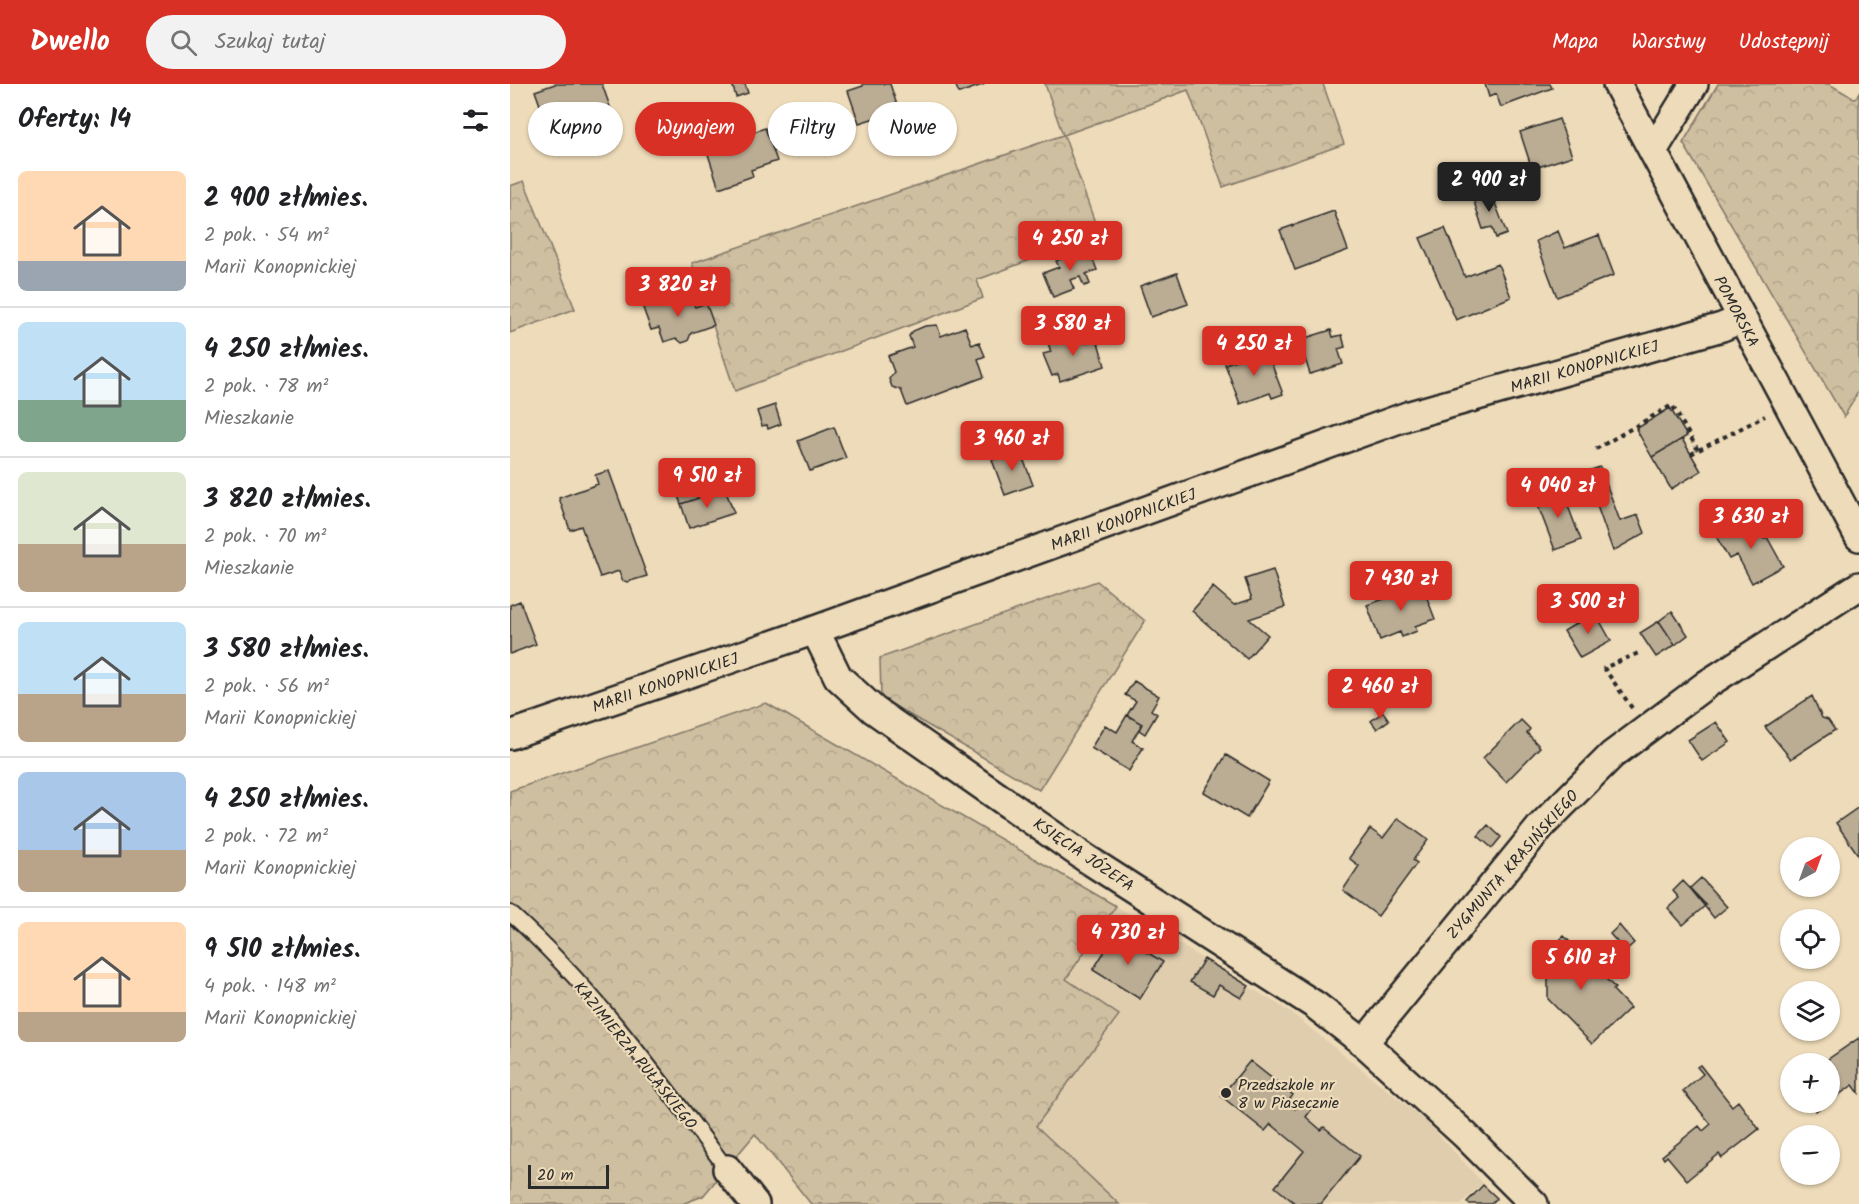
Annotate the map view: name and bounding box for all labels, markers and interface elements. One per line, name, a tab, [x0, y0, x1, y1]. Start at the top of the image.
search box	[146, 15, 566, 69]
text: Dwello	[30, 20, 110, 65]
text: Szukaj tutaj	[215, 25, 325, 60]
icon: search	[167, 26, 200, 59]
text: Mapa	[1552, 26, 1598, 59]
text: Warstwy	[1631, 26, 1706, 59]
text: Udostępnij	[1739, 26, 1829, 59]
text: Oferty: 14	[18, 99, 131, 141]
chip: Kupno	[528, 102, 623, 156]
chip: Wynajem	[635, 102, 756, 156]
chip: Filtry	[768, 102, 856, 156]
chip: Nowe	[868, 102, 957, 156]
icon: filters	[459, 104, 492, 137]
pin: 2 900 zł	[1427, 162, 1551, 213]
text: 2 900 zł	[1452, 165, 1526, 197]
text: 2 900 zł/mies.	[204, 178, 368, 220]
icon: home	[66, 195, 138, 267]
text: 2 pok. · 54 m²	[204, 220, 329, 252]
pin: 4 250 zł	[1008, 221, 1132, 272]
text: 4 250 zł	[1032, 224, 1108, 256]
text: Marii Konopnickiej	[204, 252, 356, 284]
pin: 3 820 zł	[616, 267, 740, 318]
text: 3 820 zł	[639, 270, 717, 302]
street label: POMORSKA	[1706, 271, 1765, 352]
pin: 3 580 zł	[1011, 306, 1135, 357]
text: 3 580 zł	[1035, 309, 1111, 341]
pin: 4 250 zł	[1192, 326, 1316, 377]
text: 4 250 zł/mies.	[204, 329, 369, 371]
text: 4 250 zł	[1216, 329, 1292, 361]
street label: MARII KONOPNICKIEJ	[1507, 334, 1662, 401]
icon: home	[66, 346, 138, 418]
text: 2 pok. · 78 m²	[204, 371, 329, 403]
text: Mieszkanie	[204, 403, 294, 435]
pin: 3 960 zł	[950, 421, 1074, 472]
text: 3 960 zł	[975, 424, 1049, 456]
pin: 9 510 zł	[645, 458, 769, 509]
text: 9 510 zł	[672, 461, 742, 493]
pin: 4 040 zł	[1496, 468, 1620, 519]
text: 4 040 zł	[1521, 471, 1595, 503]
text: 3 820 zł/mies.	[204, 479, 371, 521]
street label: MARII KONOPNICKIEJ	[1047, 482, 1200, 558]
icon: home	[66, 496, 138, 568]
pin: 3 630 zł	[1689, 499, 1813, 550]
text: 3 630 zł	[1713, 502, 1789, 534]
text: 2 pok. · 70 m²	[204, 521, 326, 553]
text: Mieszkanie	[204, 553, 294, 585]
pin: 7 430 zł	[1339, 561, 1463, 612]
text: 7 430 zł	[1364, 564, 1438, 596]
pin: 3 500 zł	[1526, 584, 1650, 635]
text: 3 500 zł	[1551, 587, 1625, 619]
text: 3 580 zł/mies.	[204, 629, 369, 671]
icon: home	[66, 646, 138, 718]
street label: MARII KONOPNICKIEJ	[589, 646, 742, 720]
pin: 2 460 zł	[1318, 669, 1442, 720]
text: 2 pok. · 56 m²	[204, 671, 329, 703]
text: 2 460 zł	[1342, 672, 1418, 704]
text: Marii Konopnickiej	[204, 703, 356, 735]
text: 4 250 zł/mies.	[204, 779, 369, 821]
street label: ZYGMUNTA KRASIŃSKIEGO	[1441, 784, 1585, 945]
icon: home	[66, 796, 138, 868]
street label: KSIĘCIA JÓZEFA	[1027, 812, 1139, 899]
text: 2 pok. · 72 m²	[204, 821, 328, 853]
north arrow	[1780, 837, 1840, 897]
map controls	[1780, 837, 1840, 1185]
text: Marii Konopnickiej	[204, 853, 356, 885]
button: locate	[1780, 909, 1840, 969]
pin: 4 730 zł	[1066, 915, 1190, 966]
text: 4 730 zł	[1091, 918, 1165, 950]
text: 9 510 zł/mies.	[204, 929, 360, 971]
pin: 5 610 zł	[1519, 940, 1643, 991]
text: 5 610 zł	[1546, 943, 1616, 975]
icon: home	[66, 946, 138, 1018]
text: 4 pok. · 148 m²	[204, 971, 336, 1003]
street label: KAZIMIERZA PUŁASKIEGO	[567, 976, 703, 1136]
button: layers	[1780, 981, 1840, 1041]
text: Marii Konopnickiej	[204, 1003, 356, 1035]
button: +	[1780, 1053, 1840, 1113]
place label: Przedszkole nr 8 w Piasecznie	[1238, 1073, 1339, 1116]
marker: Przedszkole nr 8 w Piasecznie	[1219, 1086, 1233, 1100]
button: −	[1780, 1125, 1840, 1185]
scale bar	[528, 1162, 609, 1190]
text: 20 m	[537, 1163, 573, 1188]

